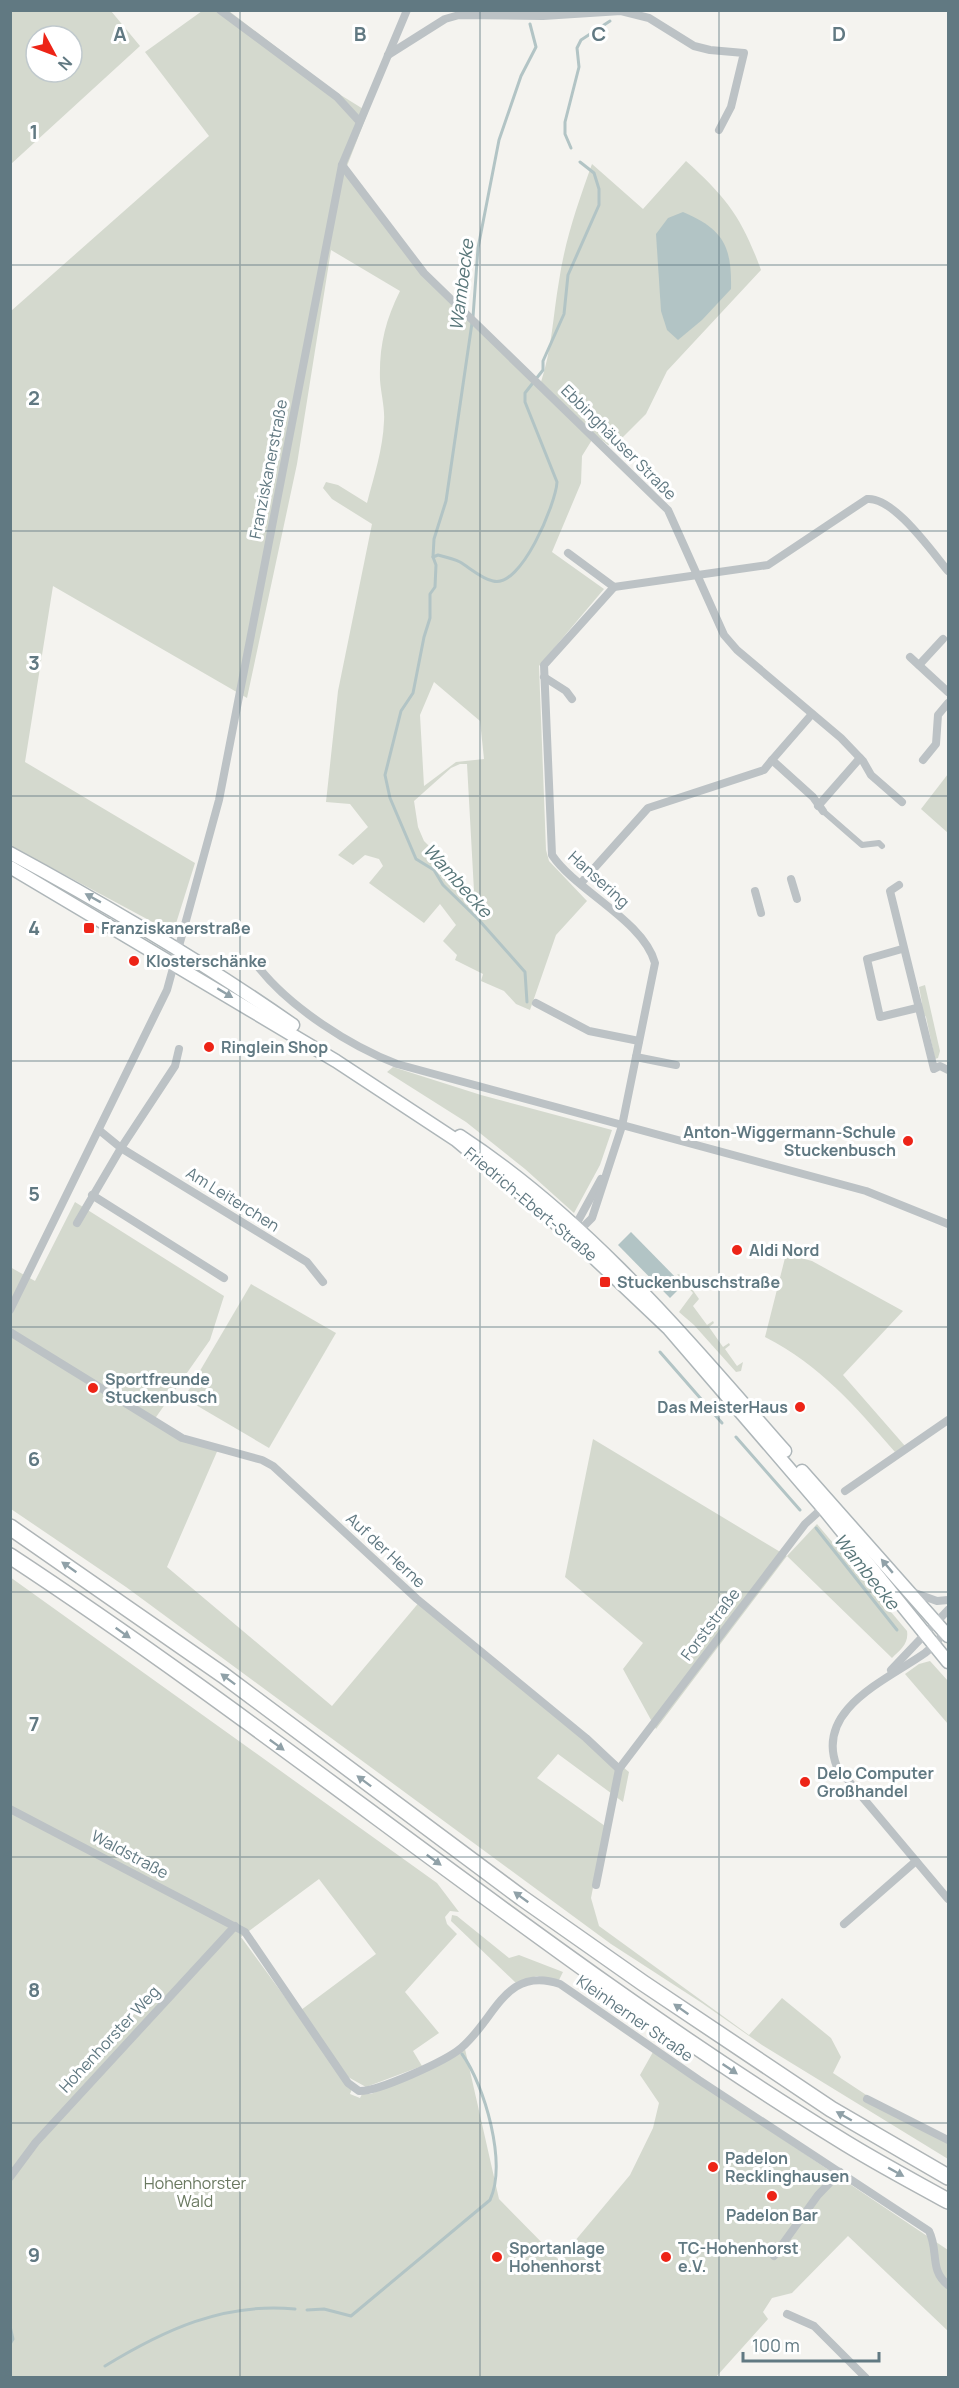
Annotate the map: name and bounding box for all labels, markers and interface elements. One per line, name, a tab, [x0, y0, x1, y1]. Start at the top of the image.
text: A	[113, 20, 127, 47]
text: B	[354, 20, 367, 47]
text: C	[592, 20, 606, 47]
text: D	[832, 20, 846, 47]
north arrow	[24, 24, 84, 84]
text: N	[53, 52, 77, 75]
text: 1	[30, 118, 38, 145]
water label: Wambecke	[444, 237, 479, 332]
street label: Ebbinghäuser Straße	[556, 379, 682, 505]
text: 2	[28, 384, 40, 411]
street label: Franziskanerstraße	[244, 397, 292, 541]
text: 3	[28, 649, 40, 676]
water label: Wambecke	[418, 838, 499, 923]
street label: Hansering	[564, 846, 634, 912]
one-way arrow	[84, 893, 101, 903]
text: 4	[28, 914, 40, 941]
place label: Franziskanerstraße	[101, 917, 251, 939]
marker: Franziskanerstraße	[82, 921, 96, 935]
place label: Klosterschänke	[146, 950, 267, 972]
marker: Klosterschänke	[127, 954, 141, 968]
one-way arrow	[217, 988, 234, 998]
place label: Ringlein Shop	[221, 1036, 328, 1058]
marker: Ringlein Shop	[202, 1040, 216, 1054]
place label: Anton-Wiggermann-Schule Stuckenbusch	[683, 1121, 896, 1161]
marker: Anton-Wiggermann-Schule Stuckenbusch	[901, 1134, 915, 1148]
street label: Friedrich-Ebert-Straße	[460, 1142, 602, 1266]
street label: Am Leiterchen	[182, 1162, 284, 1236]
text: 5	[28, 1180, 40, 1207]
place label: Aldi Nord	[749, 1239, 819, 1261]
marker: Aldi Nord	[730, 1243, 744, 1257]
place label: Stuckenbuschstraße	[617, 1271, 780, 1293]
marker: Stuckenbuschstraße	[598, 1275, 612, 1289]
place label: Sportfreunde Stuckenbusch	[105, 1368, 217, 1408]
marker: Sportfreunde Stuckenbusch	[86, 1381, 100, 1395]
place label: Das MeisterHaus	[657, 1396, 788, 1418]
marker: Das MeisterHaus	[793, 1400, 807, 1414]
text: 6	[28, 1445, 40, 1472]
street label: Auf der Herne	[341, 1507, 431, 1593]
water label: Wambecke	[829, 1528, 906, 1615]
one-way arrow	[880, 1558, 893, 1574]
one-way arrow	[61, 1561, 77, 1573]
street label: Forststraße	[675, 1583, 745, 1665]
one-way arrow	[115, 1627, 131, 1639]
one-way arrow	[221, 1673, 237, 1685]
text: 7	[29, 1710, 39, 1737]
one-way arrow	[269, 1738, 284, 1750]
place label: Delo Computer Großhandel	[817, 1762, 934, 1802]
one-way arrow	[357, 1775, 373, 1787]
marker: Delo Computer Großhandel	[798, 1775, 812, 1789]
street label: Waldstraße	[88, 1824, 172, 1884]
one-way arrow	[427, 1853, 442, 1865]
one-way arrow	[513, 1891, 529, 1903]
street label: Kleinherner Straße	[572, 1969, 698, 2067]
text: 8	[28, 1976, 40, 2003]
street label: Hohenhorster Weg	[54, 1981, 164, 2097]
one-way arrow	[673, 2003, 689, 2015]
one-way arrow	[722, 2063, 738, 2075]
one-way arrow	[835, 2112, 852, 2122]
place label: Padelon Recklinghausen	[725, 2147, 849, 2187]
marker: Padelon Recklinghausen	[706, 2160, 720, 2174]
one-way arrow	[888, 2167, 905, 2177]
park label: Hohenhorster Wald	[144, 2172, 247, 2212]
marker: Padelon Bar	[765, 2189, 779, 2203]
place label: Padelon Bar	[726, 2204, 818, 2226]
place label: Sportanlage Hohenhorst	[509, 2237, 605, 2277]
place label: TC-Hohenhorst e.V.	[678, 2237, 799, 2277]
text: 9	[28, 2241, 40, 2268]
marker: Sportanlage Hohenhorst	[490, 2250, 504, 2264]
marker: TC-Hohenhorst e.V.	[659, 2250, 673, 2264]
scale bar	[743, 2325, 880, 2363]
text: 100 m	[752, 2333, 800, 2357]

